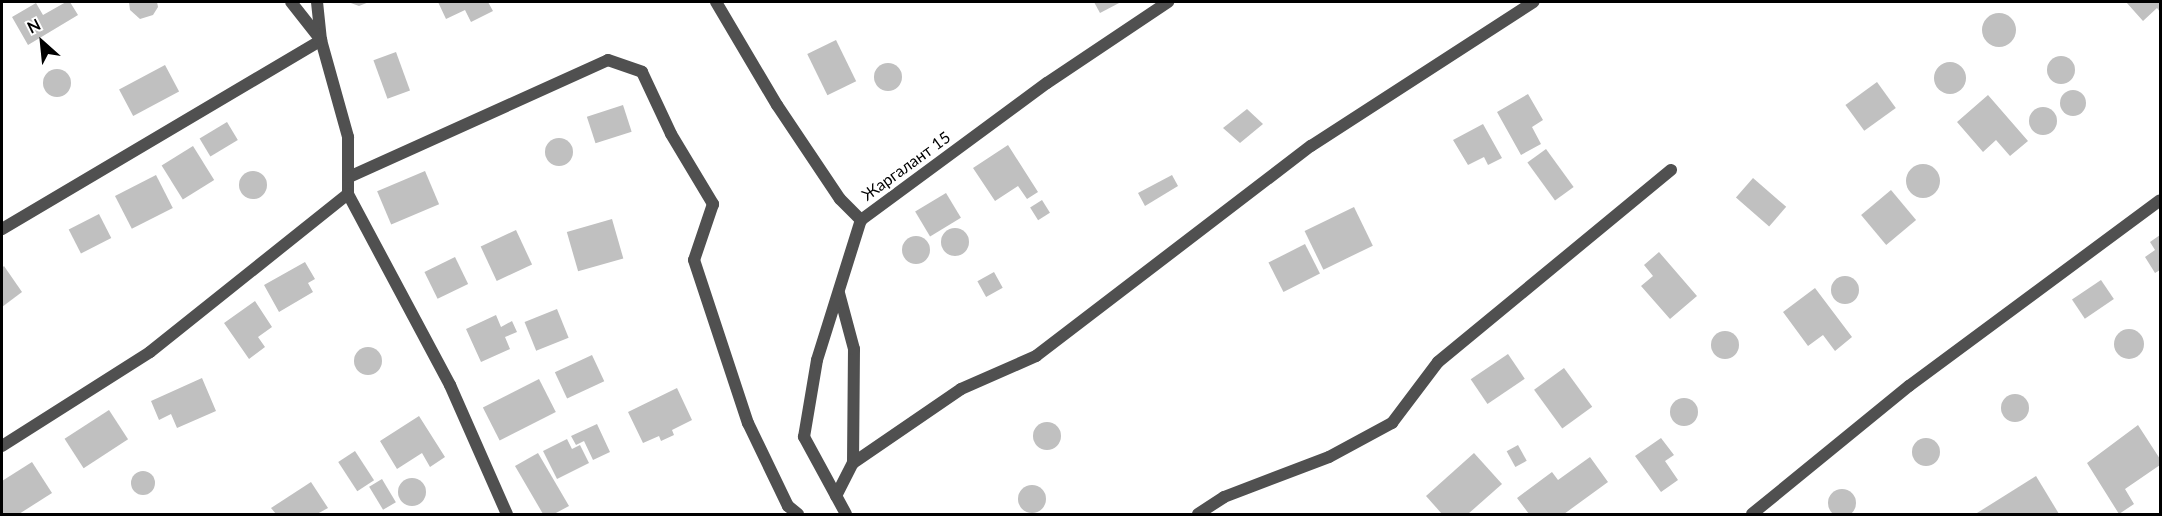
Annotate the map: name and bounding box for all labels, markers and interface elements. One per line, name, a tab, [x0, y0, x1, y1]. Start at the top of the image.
north arrow	[12, 12, 72, 72]
text: N	[24, 14, 43, 37]
street label: Жаргалант 15	[858, 127, 954, 205]

